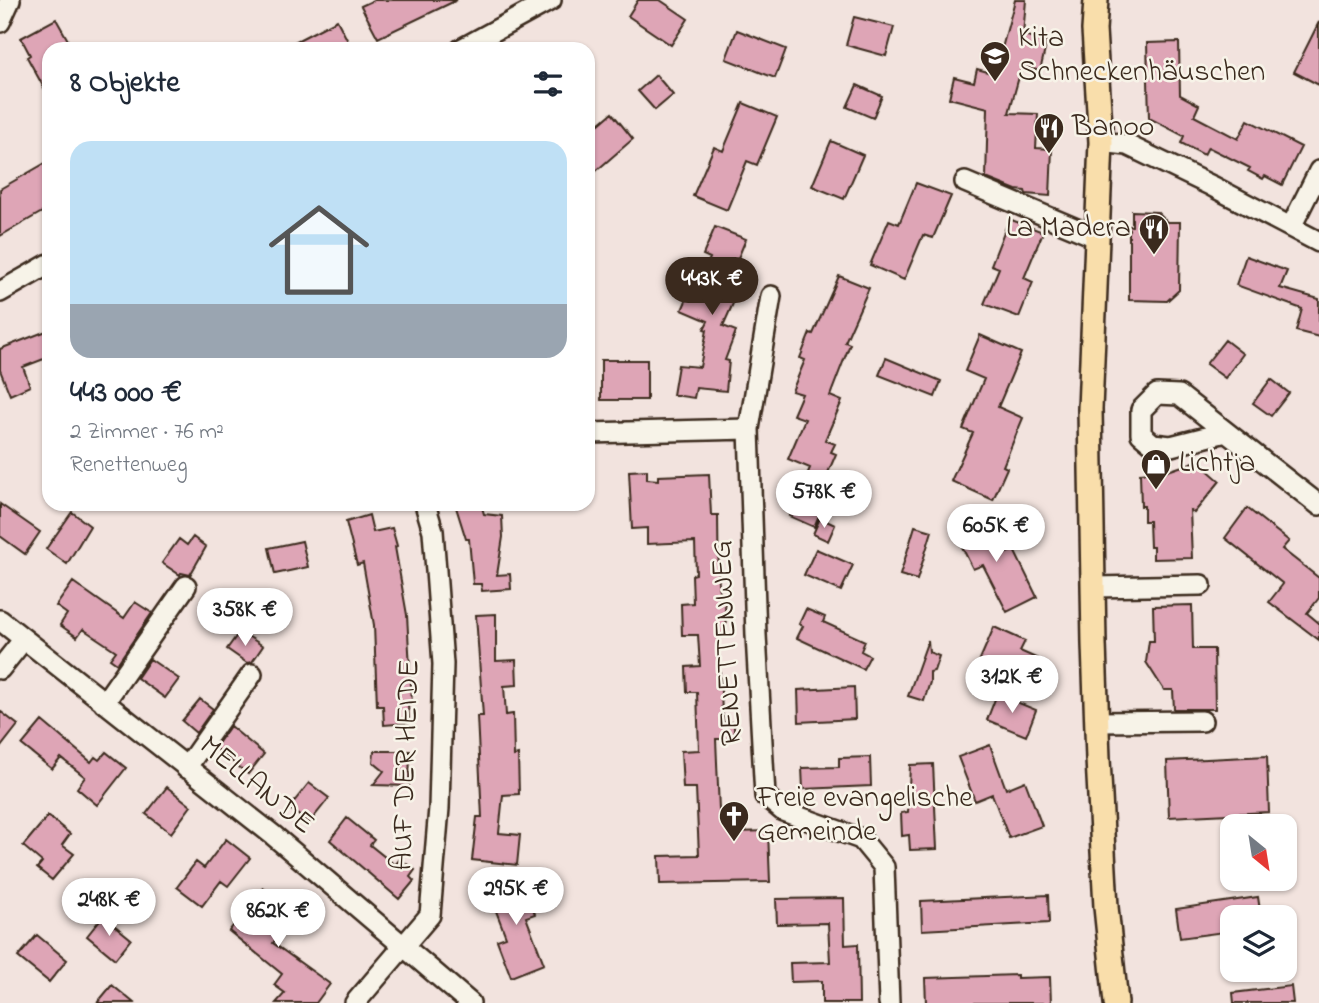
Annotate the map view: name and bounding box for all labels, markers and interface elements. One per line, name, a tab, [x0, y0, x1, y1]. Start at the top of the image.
place label: Kita Schneckenhäuschen	[1018, 17, 1265, 95]
school or university icon: Kita Schneckenhäuschen	[978, 39, 1012, 83]
text: 8 Objekte	[70, 62, 180, 106]
icon: filters	[529, 65, 567, 103]
place label: Banoo	[1071, 106, 1154, 150]
restaurant icon: Banoo	[1032, 111, 1066, 155]
icon: home	[256, 187, 382, 313]
place label: La Madera	[1006, 207, 1131, 251]
restaurant icon: La Madera	[1137, 212, 1171, 256]
pin: 443K €	[655, 258, 769, 317]
text: 443K €	[681, 263, 743, 296]
text: 443 000 €	[70, 372, 182, 416]
text: 2 Zimmer · 76 m²	[70, 416, 224, 449]
place label: Lichtja	[1179, 442, 1255, 486]
shop icon: Lichtja	[1139, 447, 1173, 491]
text: Renettenweg	[70, 449, 188, 482]
pin: 578K €	[767, 470, 881, 530]
text: 578K €	[792, 476, 856, 509]
pin: 605K €	[939, 504, 1053, 564]
text: 605K €	[963, 510, 1029, 543]
street label: RENETTENWEG	[701, 539, 755, 747]
pin: 358K €	[188, 588, 302, 648]
text: 358K €	[213, 594, 277, 627]
pin: 312K €	[955, 656, 1069, 715]
street label: AUF DER HEIDE	[381, 659, 433, 871]
text: 312K €	[981, 661, 1043, 694]
street label: MELLANDE	[189, 726, 323, 846]
place label: Freie evangelische Gemeinde	[756, 777, 973, 855]
church icon: Freie evangelische Gemeinde	[717, 799, 751, 843]
north arrow	[1220, 814, 1297, 891]
map controls	[1220, 814, 1297, 982]
pin: 295K €	[459, 867, 573, 927]
text: 295K €	[484, 873, 548, 906]
pin: 248K €	[52, 878, 166, 938]
text: 248K €	[78, 884, 140, 917]
pin: 862K €	[221, 890, 335, 949]
text: 862K €	[246, 895, 310, 928]
button: layers	[1220, 905, 1297, 982]

